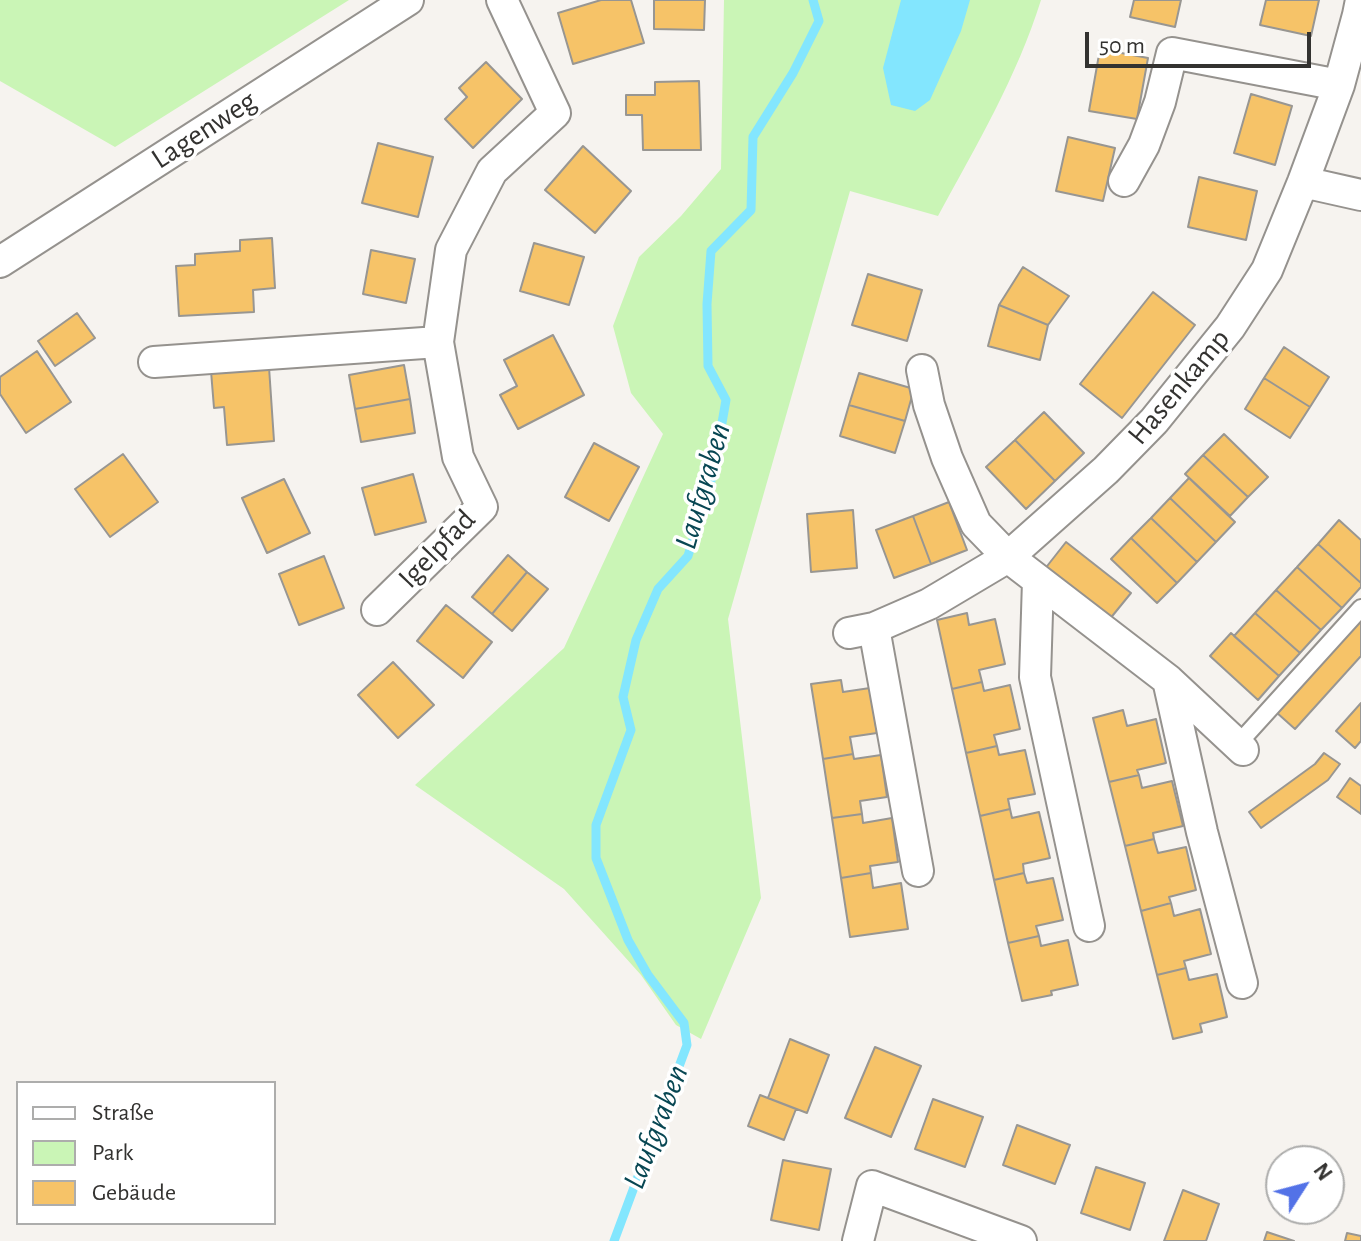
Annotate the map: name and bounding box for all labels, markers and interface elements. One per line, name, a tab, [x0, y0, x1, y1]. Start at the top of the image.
scale bar	[1089, 16, 1315, 66]
text: 50 m	[1099, 34, 1145, 58]
street label: Lagenweg	[145, 83, 263, 177]
street label: Hasenkamp	[1120, 322, 1238, 452]
water label: Laufgraben	[667, 418, 739, 554]
street label: Igelpfad	[391, 502, 483, 596]
water label: Laufgraben	[615, 1060, 697, 1194]
legend	[16, 1081, 276, 1225]
text: Straße	[92, 1101, 154, 1125]
text: Park	[92, 1141, 133, 1165]
north arrow	[1265, 1145, 1345, 1225]
text: N	[1309, 1159, 1336, 1185]
text: Gebäude	[92, 1181, 176, 1205]

